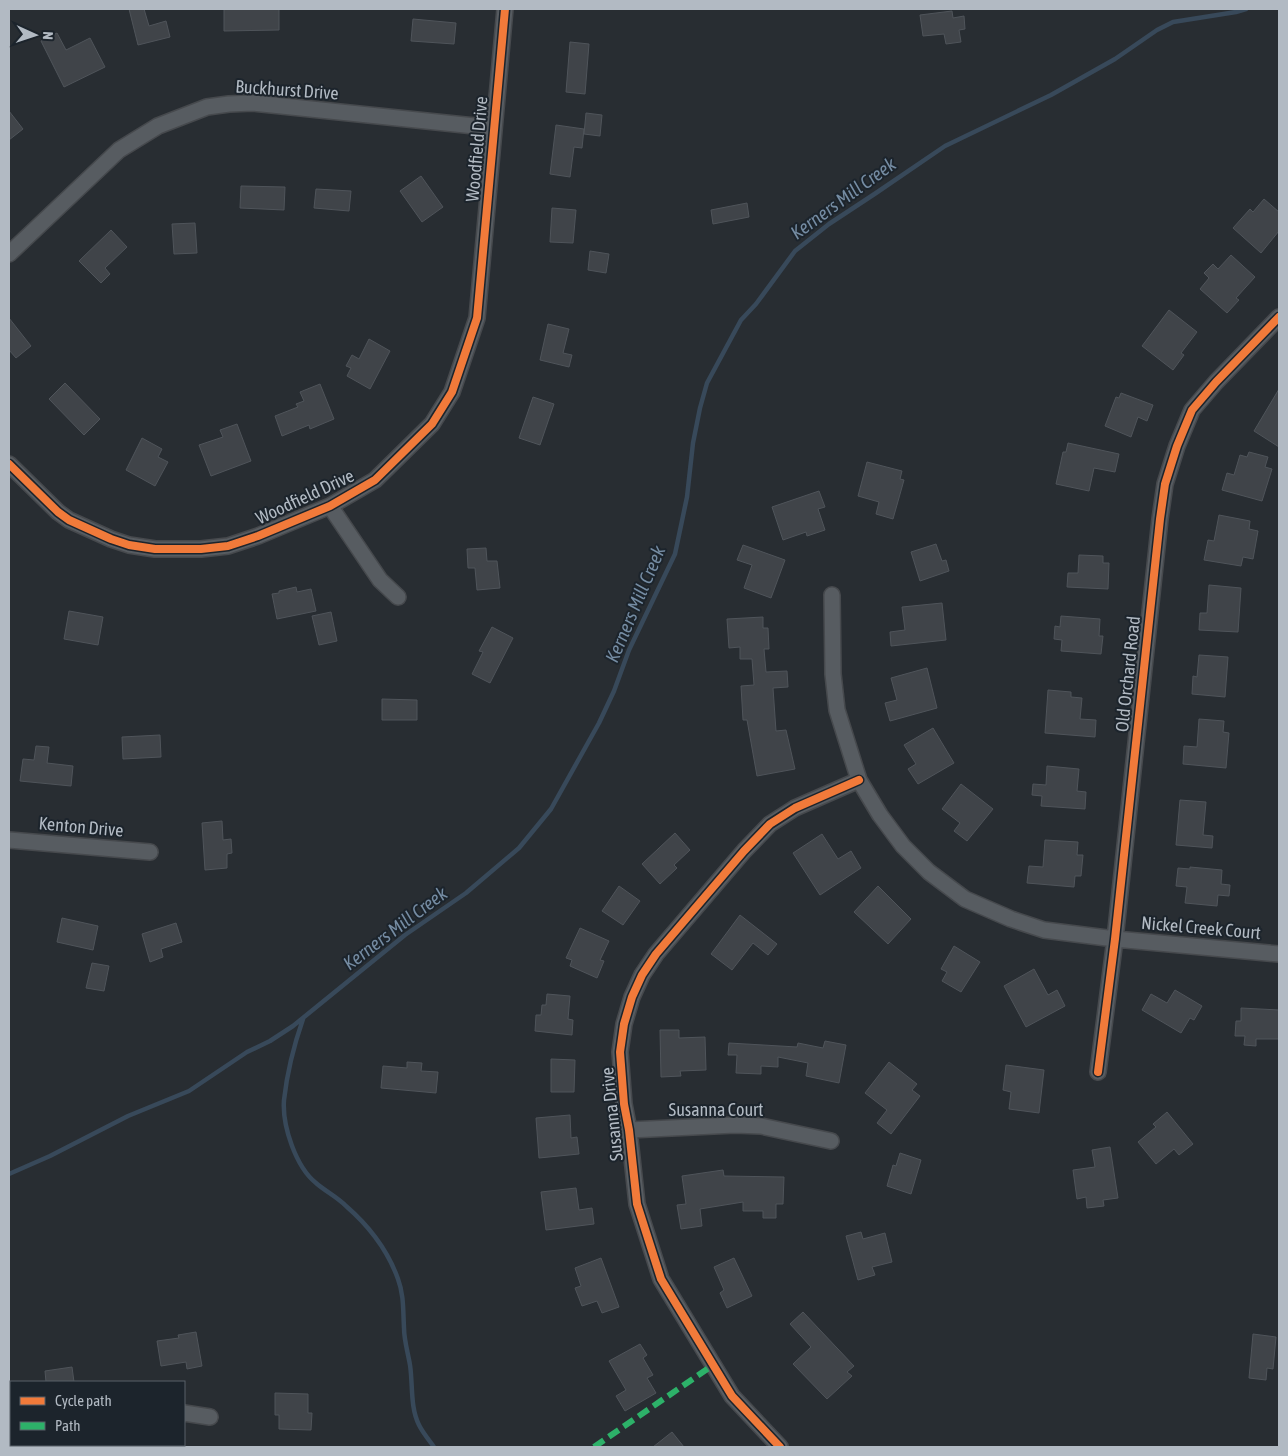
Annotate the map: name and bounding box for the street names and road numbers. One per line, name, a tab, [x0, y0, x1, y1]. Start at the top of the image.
street label: Buckhurst Drive	[235, 75, 339, 104]
street label: Woodfield Drive	[461, 95, 492, 203]
street label: Woodfield Drive	[252, 465, 357, 528]
street label: Old Orchard Road	[1111, 615, 1144, 733]
street label: Kenton Drive	[38, 812, 124, 841]
street label: Nickel Creek Court	[1140, 912, 1262, 943]
street label: Susanna Drive	[596, 1066, 627, 1162]
street label: Susanna Court	[669, 1099, 763, 1120]

